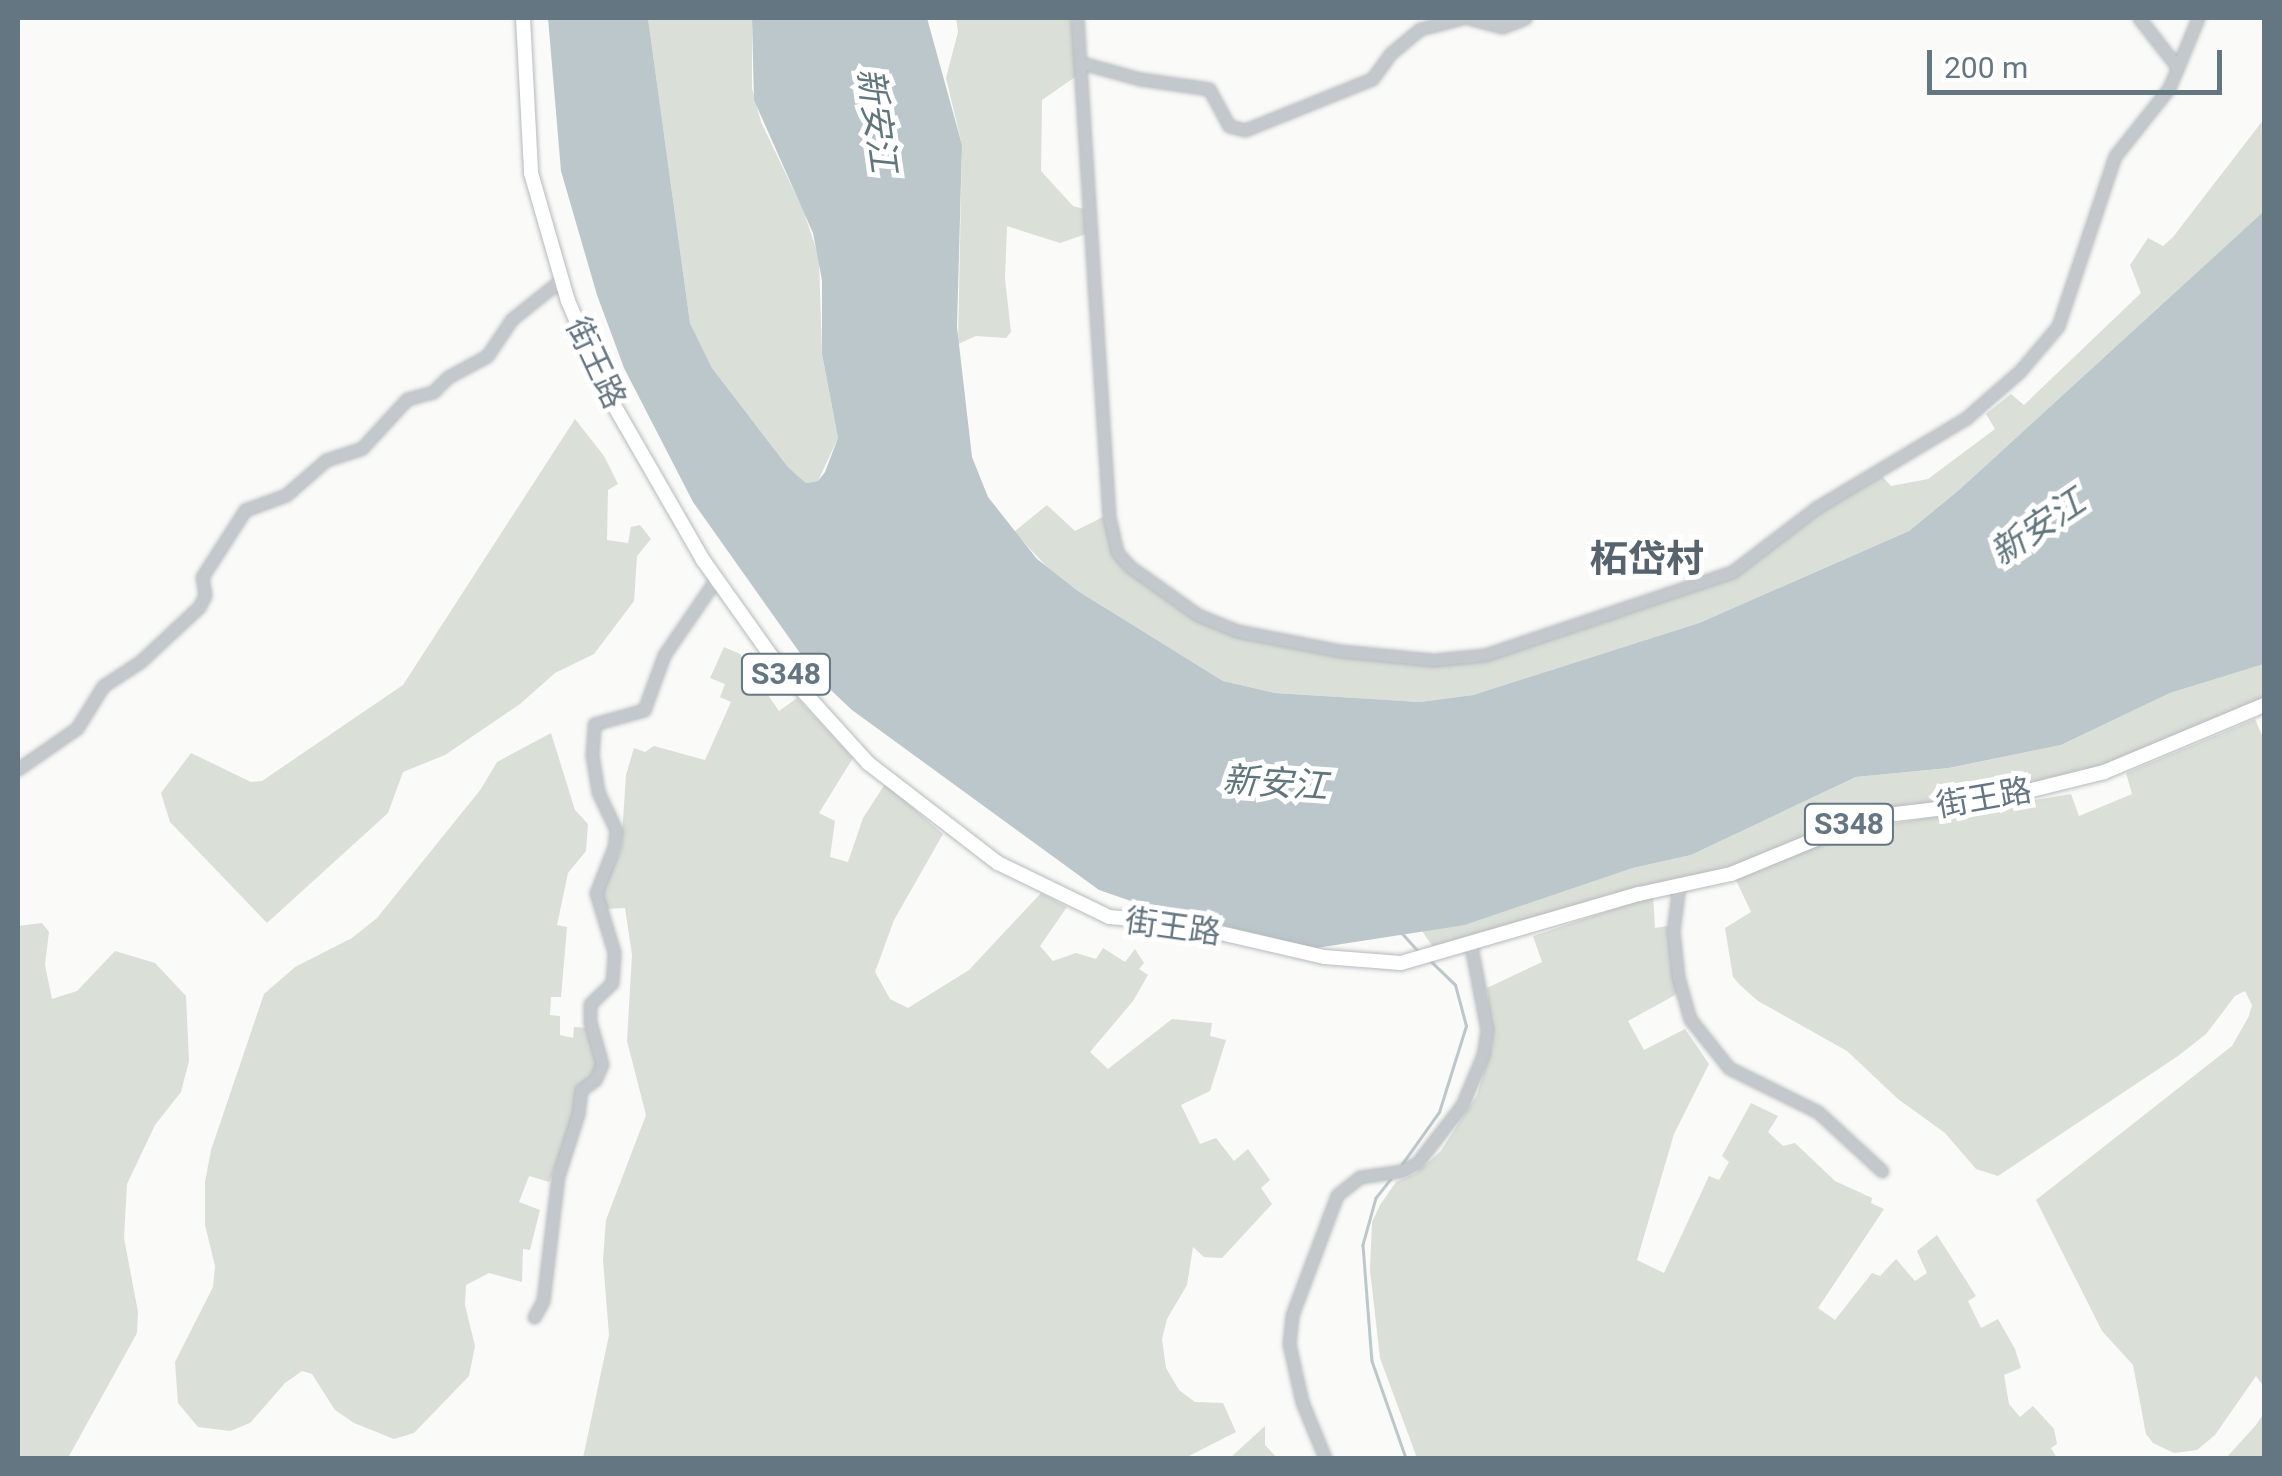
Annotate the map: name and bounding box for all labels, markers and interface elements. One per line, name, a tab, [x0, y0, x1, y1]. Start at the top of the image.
scale bar	[1932, 30, 2227, 92]
text: 200 m	[1944, 50, 2028, 85]
water label: 新安江	[848, 65, 904, 175]
street label: 街王路	[558, 311, 634, 415]
water label: 新安江	[1983, 481, 2093, 575]
district label: 柘岱村	[1590, 537, 1704, 583]
road number: S348	[738, 649, 834, 699]
water label: 新安江	[1221, 759, 1329, 809]
street label: 街王路	[1933, 771, 2035, 825]
road number: S348	[1802, 799, 1896, 849]
street label: 街王路	[1123, 901, 1223, 953]

